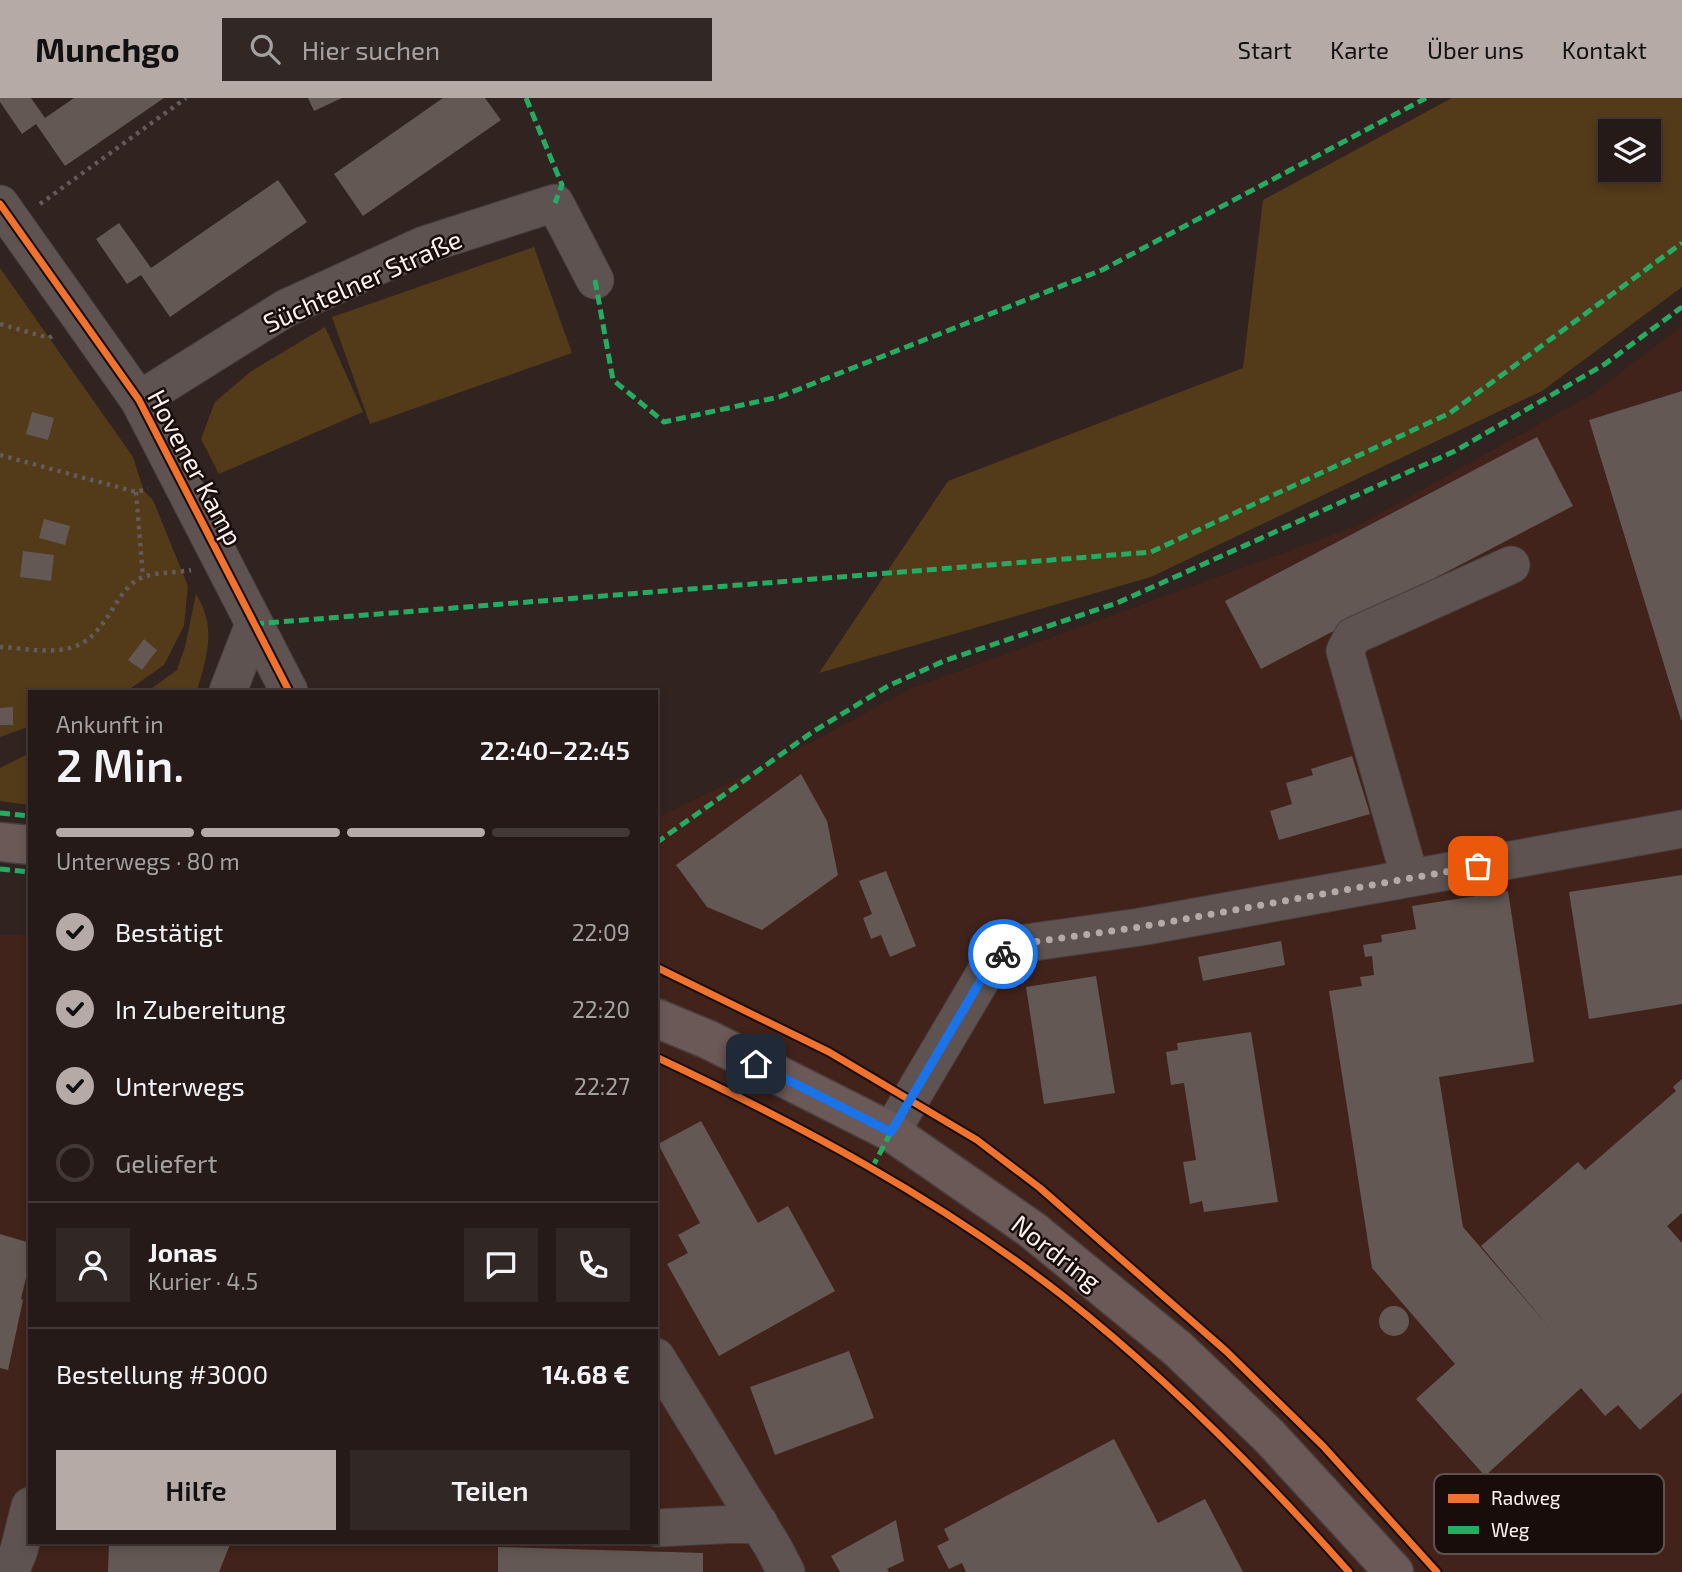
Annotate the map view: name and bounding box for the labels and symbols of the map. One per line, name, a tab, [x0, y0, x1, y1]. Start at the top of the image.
street label: Süchtelner Straße	[258, 222, 466, 338]
street label: Hovener Kamp	[142, 384, 250, 550]
pin	[1448, 836, 1508, 896]
courier	[968, 919, 1038, 989]
pin	[726, 1034, 786, 1094]
street label: Nordring	[1006, 1208, 1108, 1296]
legend	[1434, 1474, 1664, 1554]
text: Radweg	[1491, 1486, 1561, 1509]
text: Weg	[1491, 1518, 1530, 1541]

